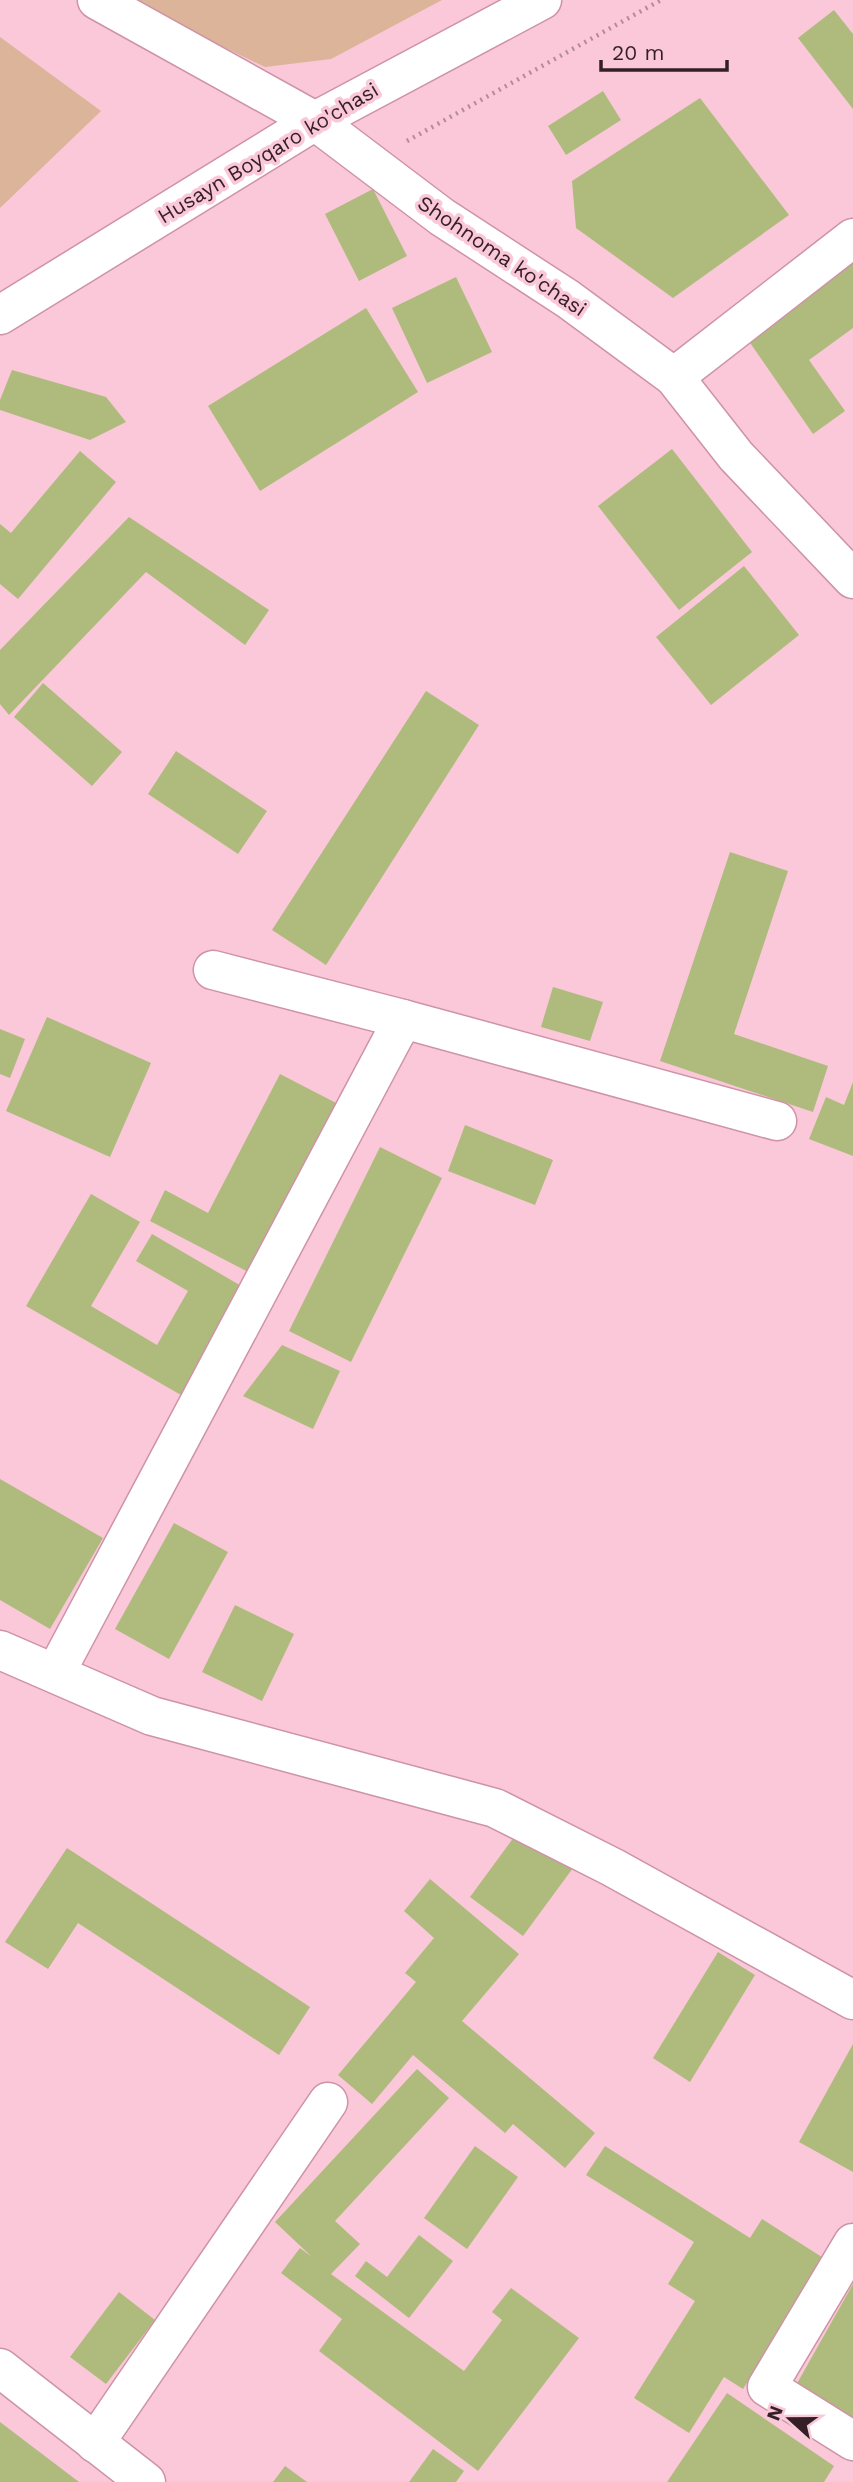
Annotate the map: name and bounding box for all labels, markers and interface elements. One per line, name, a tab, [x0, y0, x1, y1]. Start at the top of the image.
scale bar	[601, 28, 727, 72]
text: 20 m	[612, 40, 664, 65]
street label: Husayn Boyqaro ko'chasi	[153, 77, 383, 228]
street label: Shohnoma ko'chasi	[413, 190, 591, 321]
north arrow	[755, 2384, 825, 2454]
text: N	[761, 2402, 788, 2424]

